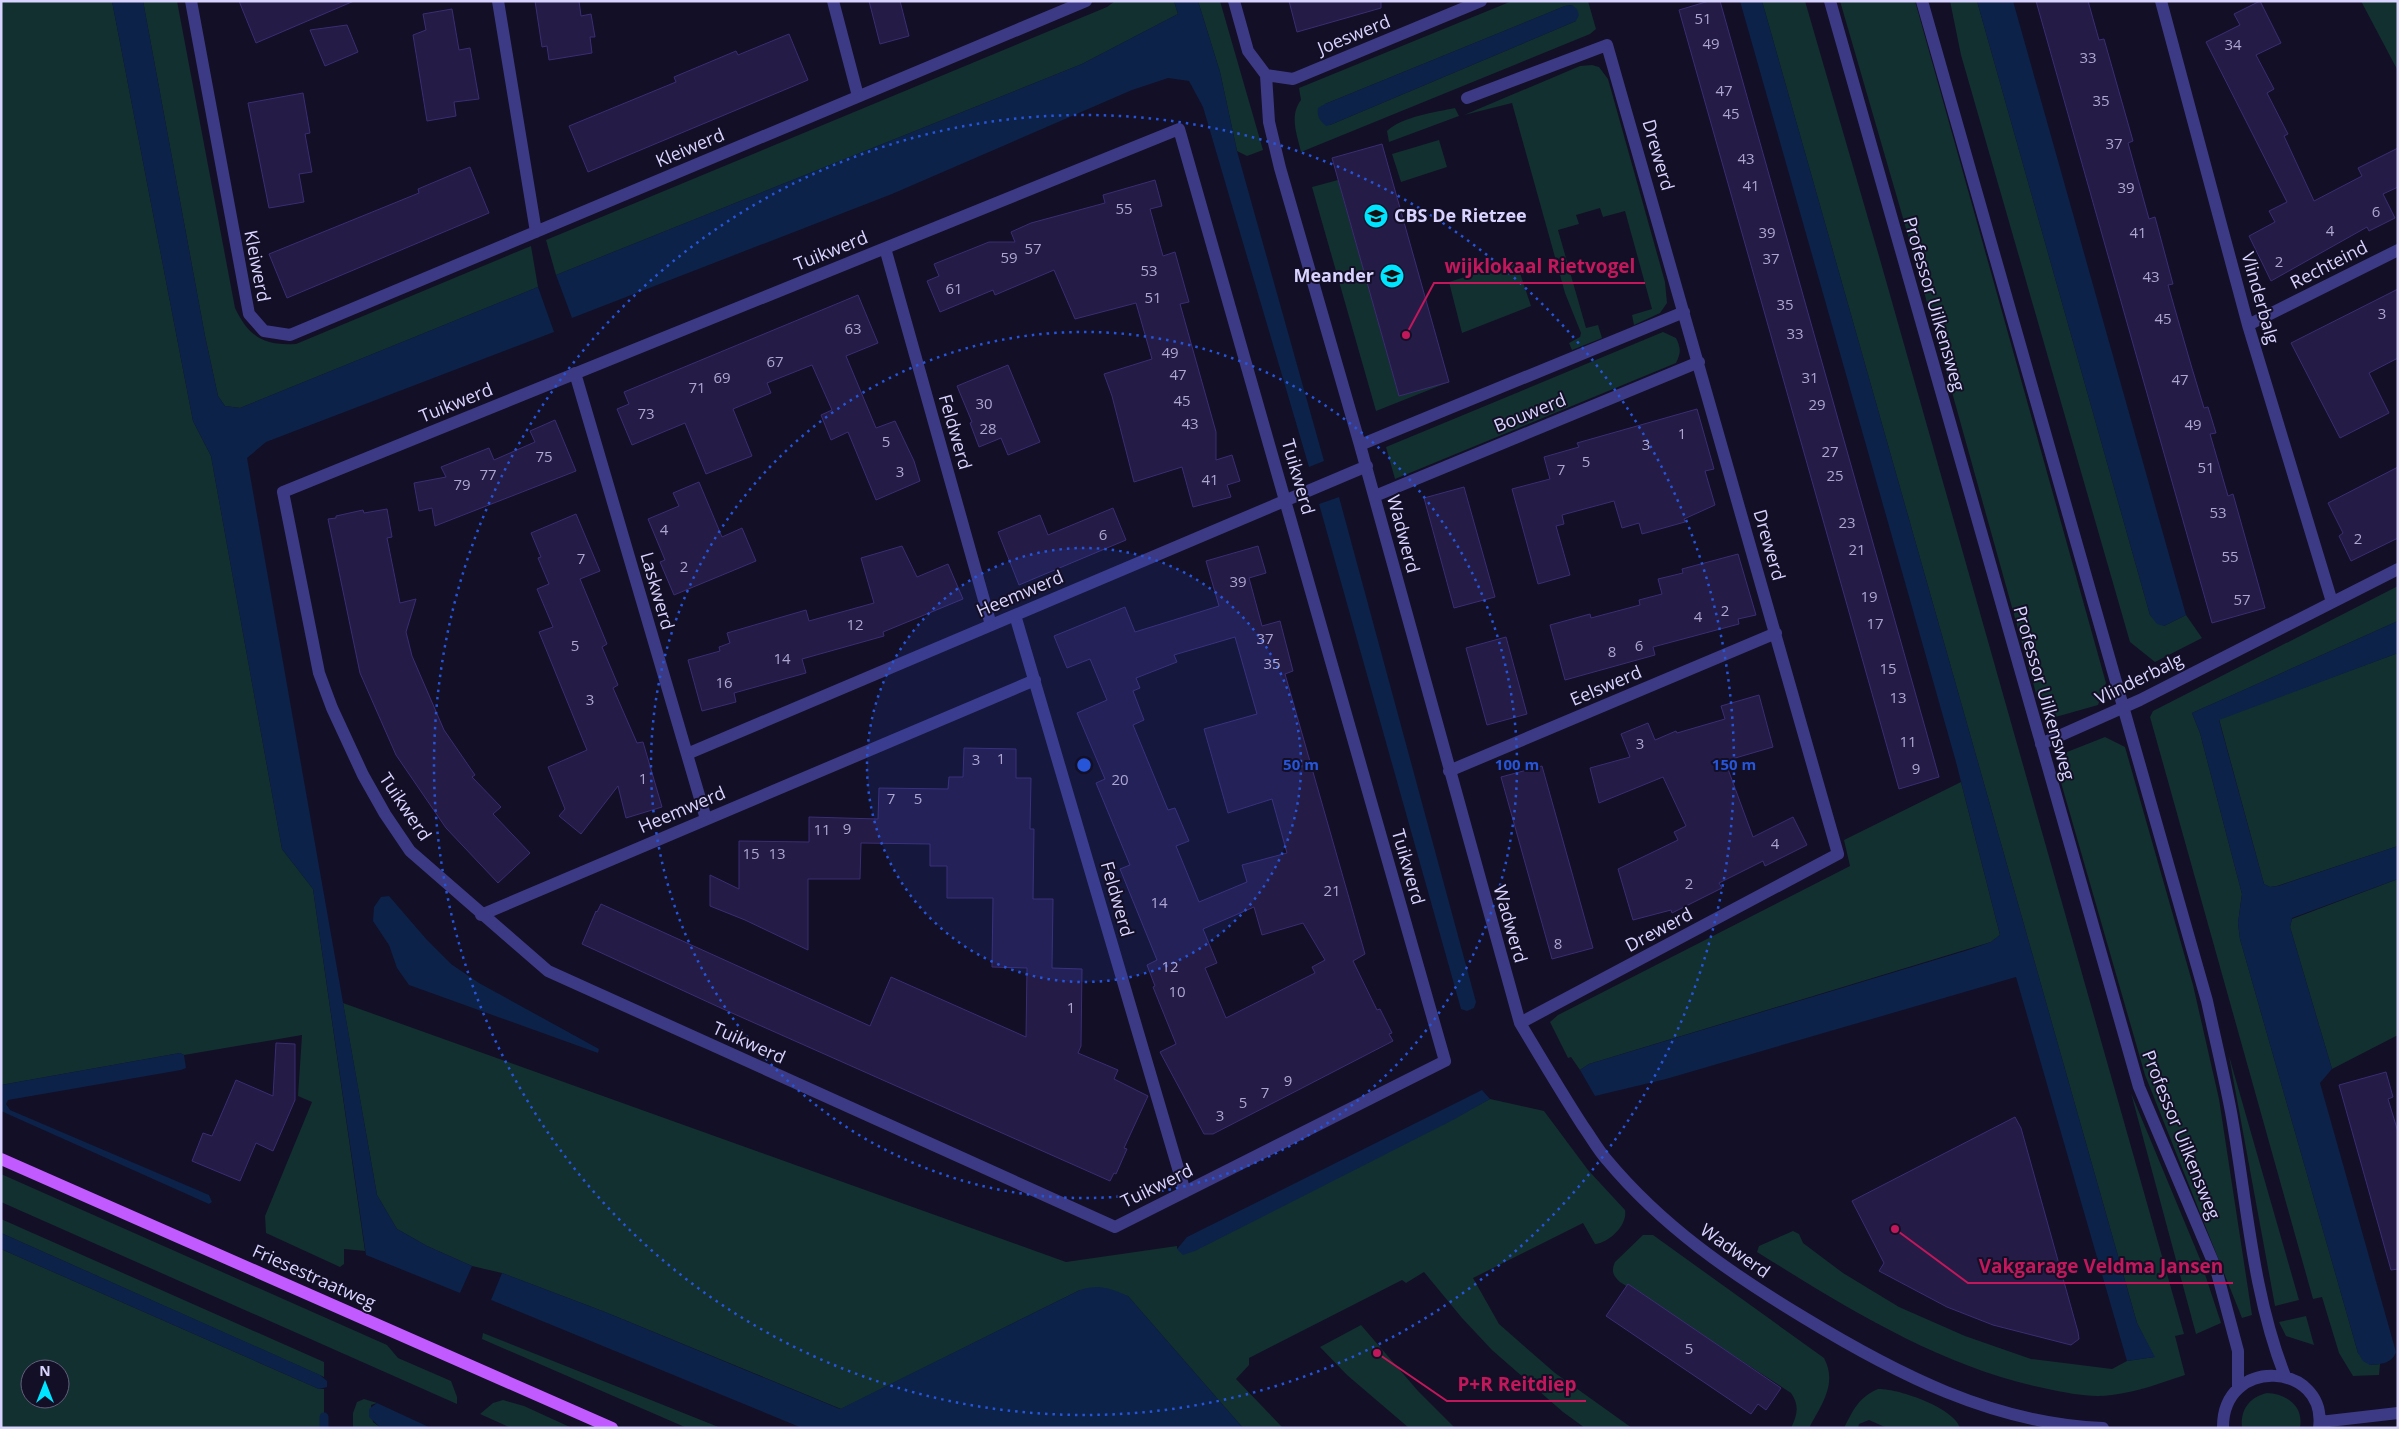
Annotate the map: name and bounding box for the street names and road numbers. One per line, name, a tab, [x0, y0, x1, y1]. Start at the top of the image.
street label: Joeswerd	[1312, 9, 1394, 60]
street label: Drewerd	[1637, 116, 1681, 193]
street label: Kleiwerd	[651, 122, 728, 172]
street label: Professor Uilkensweg	[1899, 214, 1971, 394]
street label: Tuikwerd	[790, 224, 871, 276]
street label: Kleiwerd	[239, 228, 277, 304]
street label: Rechteind	[2286, 234, 2371, 294]
street label: Vlinderbalg	[2236, 249, 2286, 347]
street label: Tuikwerd	[415, 376, 496, 428]
street label: Bouwerd	[1490, 387, 1569, 437]
street label: Feldwerd	[934, 391, 978, 472]
street label: Tuikwerd	[1277, 436, 1321, 517]
street label: Wadwerd	[1382, 492, 1426, 576]
street label: Drewerd	[1748, 506, 1792, 583]
street label: Laskwerd	[635, 549, 681, 632]
street label: Heemwerd	[972, 564, 1067, 622]
street label: Professor Uilkensweg	[2009, 603, 2081, 783]
street label: Vlinderbalg	[2091, 646, 2187, 710]
street label: Eelswerd	[1566, 659, 1645, 711]
street label: Tuikwerd	[374, 768, 437, 845]
street label: Heemwerd	[634, 780, 729, 838]
street label: Tuikwerd	[1387, 826, 1431, 907]
street label: Feldwerd	[1096, 858, 1140, 939]
street label: Wadwerd	[1488, 882, 1534, 966]
street label: Drewerd	[1621, 901, 1696, 957]
street label: Tuikwerd	[709, 1015, 790, 1069]
street label: Professor Uilkensweg	[2137, 1046, 2227, 1223]
street label: Tuikwerd	[1117, 1157, 1197, 1213]
street label: Wadwerd	[1696, 1217, 1775, 1283]
street label: Friesestraatweg	[249, 1238, 380, 1314]

